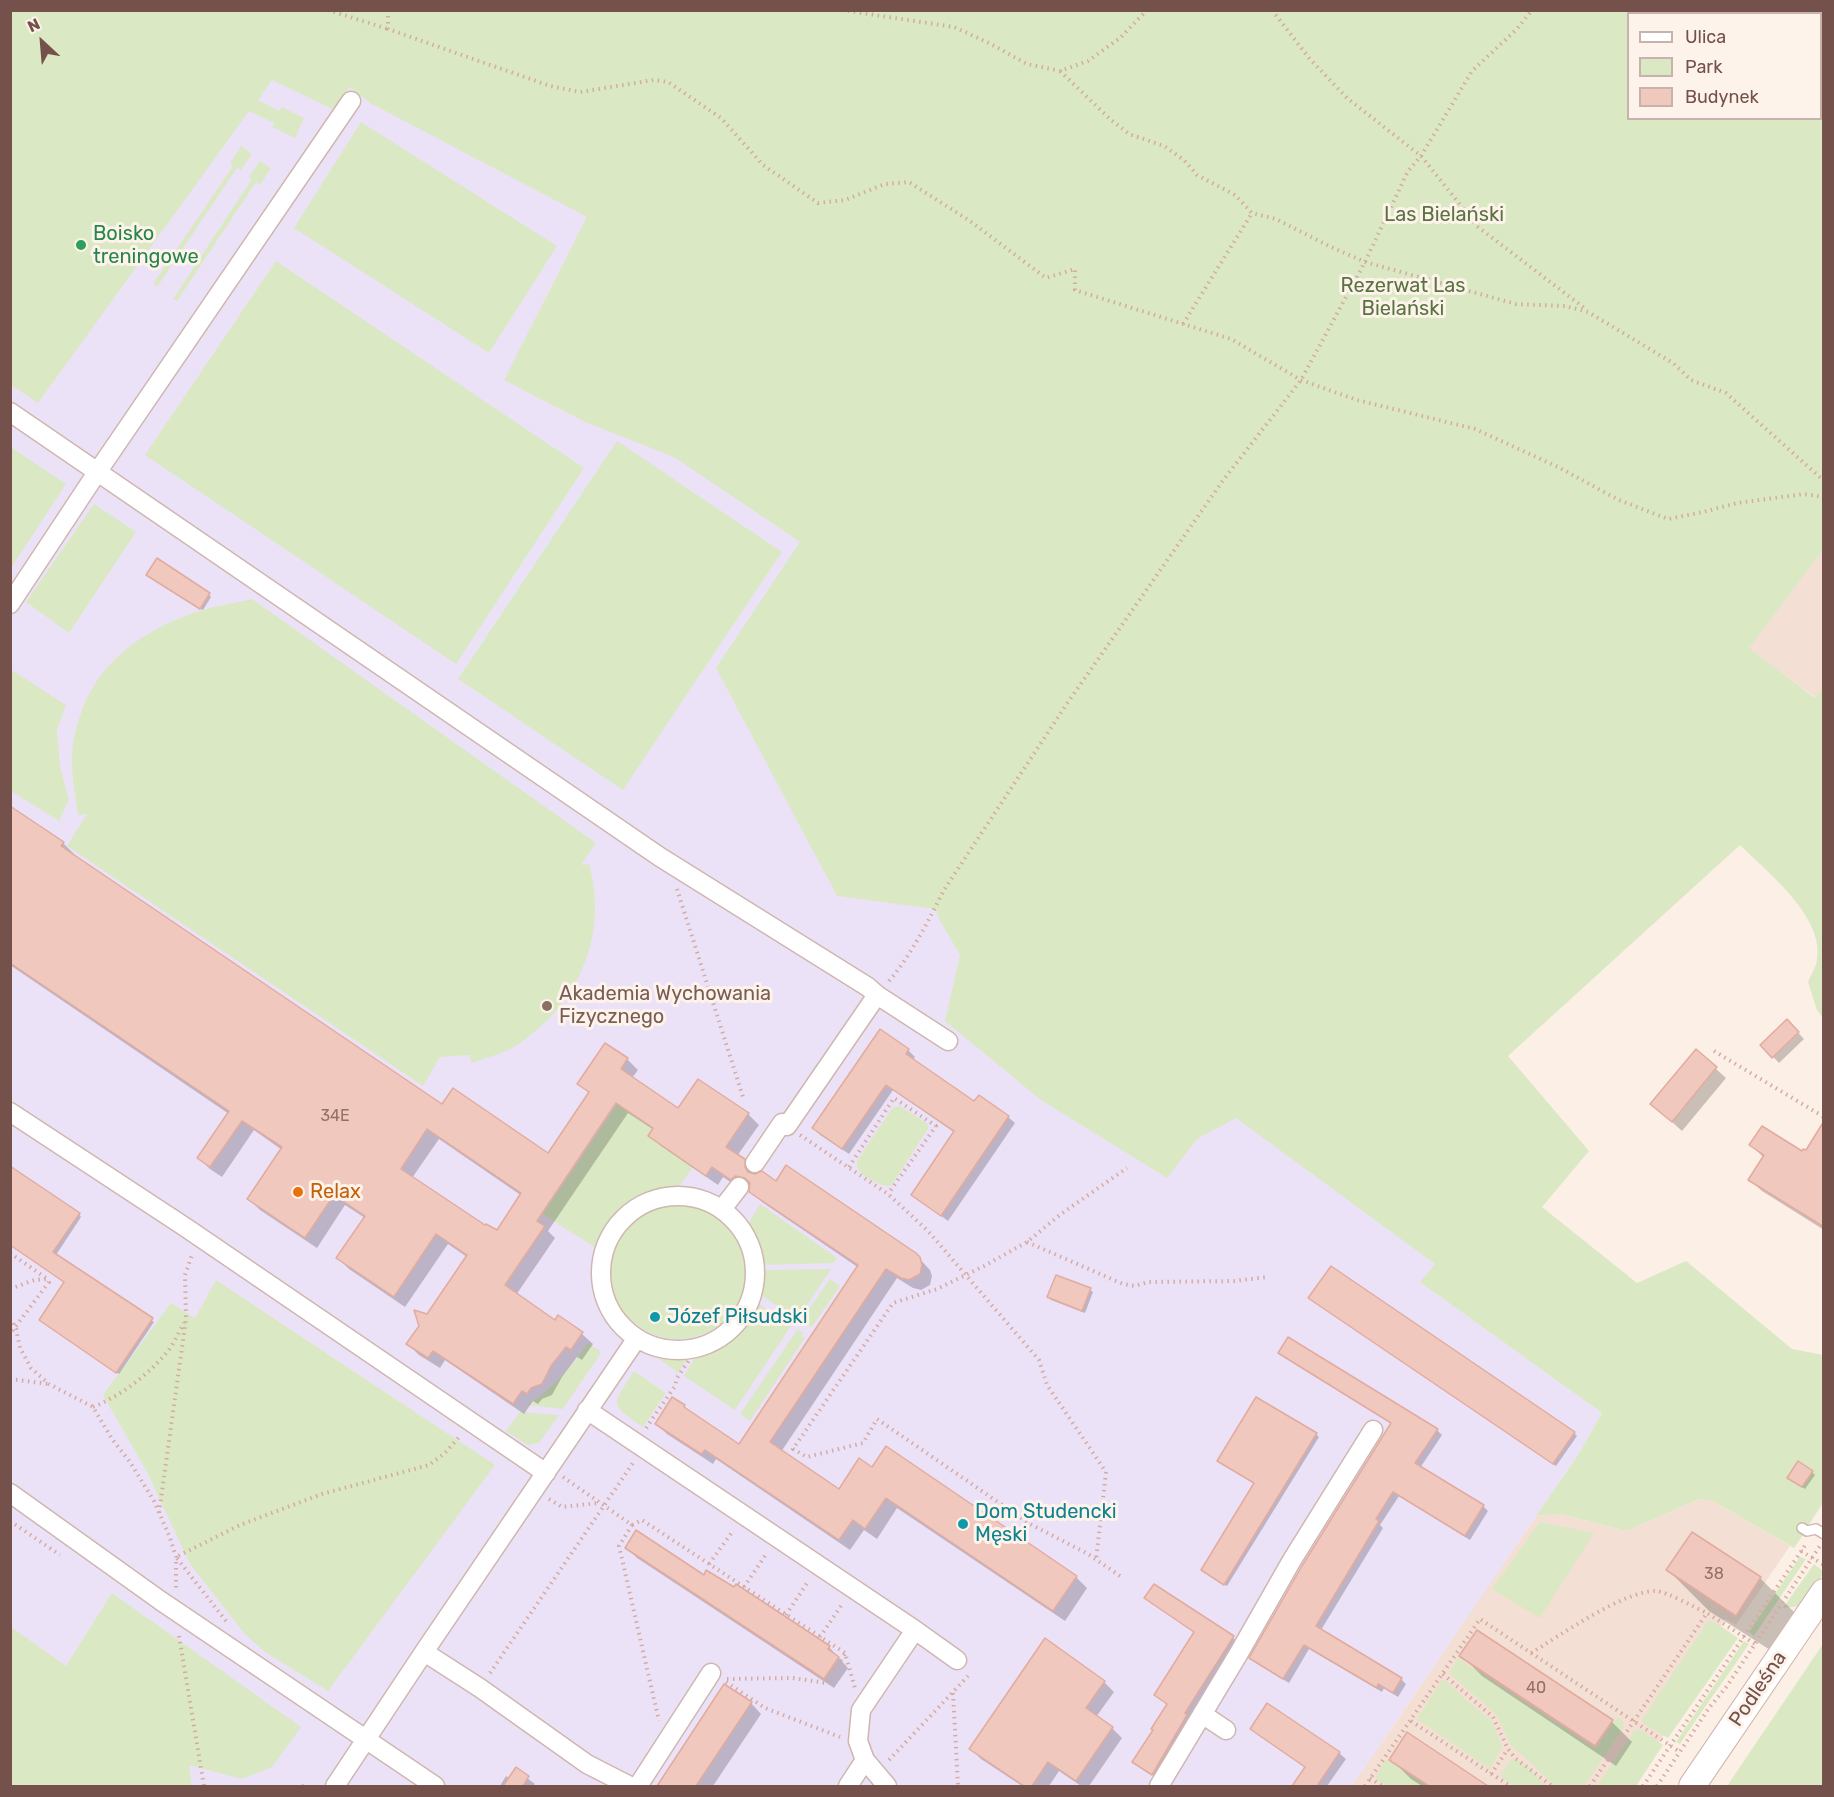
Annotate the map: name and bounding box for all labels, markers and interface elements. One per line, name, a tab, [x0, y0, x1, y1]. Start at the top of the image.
north arrow	[12, 12, 72, 72]
legend	[1627, 12, 1822, 120]
text: N	[25, 14, 43, 36]
text: Ulica	[1685, 26, 1726, 48]
text: Park	[1685, 56, 1722, 78]
text: Budynek	[1685, 86, 1759, 108]
park label: Las Bielański	[1384, 203, 1504, 227]
place label: Boisko treningowe	[93, 222, 199, 269]
marker: Boisko treningowe	[74, 238, 88, 252]
park label: Rezerwat Las Bielański	[1341, 274, 1465, 321]
place label: Akademia Wychowania Fizycznego	[559, 982, 771, 1029]
marker: Akademia Wychowania Fizycznego	[540, 999, 554, 1013]
house number: 34E	[320, 1106, 350, 1126]
place label: Relax	[310, 1180, 361, 1204]
marker: Relax	[291, 1185, 305, 1199]
place label: Józef Piłsudski	[667, 1305, 808, 1329]
marker: Józef Piłsudski	[648, 1310, 662, 1324]
place label: Dom Studencki Męski	[975, 1500, 1117, 1547]
marker: Dom Studencki Męski	[956, 1517, 970, 1531]
house number: 38	[1704, 1564, 1724, 1584]
street label: Podleśna	[1724, 1647, 1792, 1731]
house number: 40	[1526, 1678, 1546, 1698]

